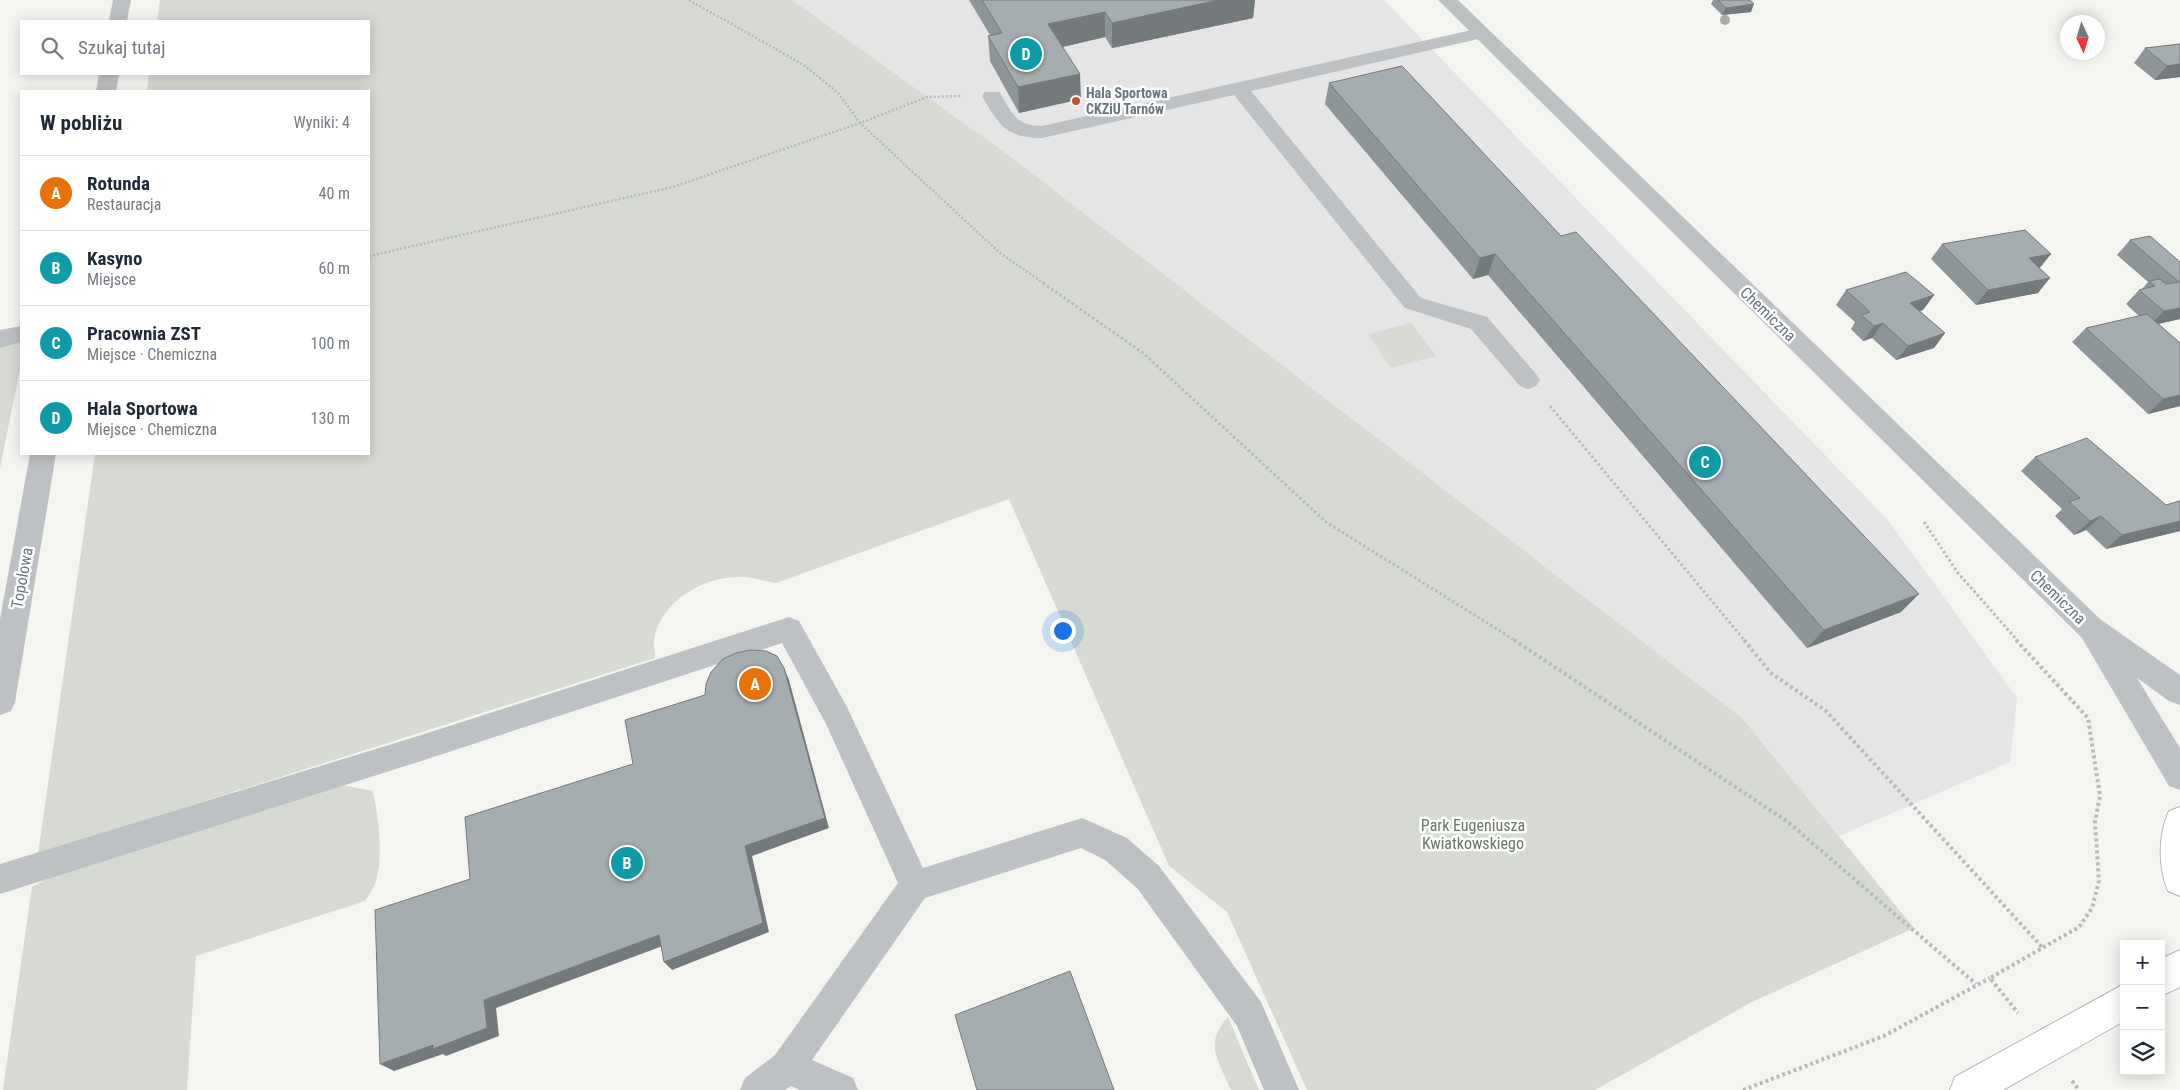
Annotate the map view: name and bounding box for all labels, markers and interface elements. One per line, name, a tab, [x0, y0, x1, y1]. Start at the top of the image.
north arrow	[2060, 15, 2105, 60]
search box	[20, 20, 370, 75]
icon: search	[38, 34, 66, 62]
pin: D	[1010, 35, 1042, 73]
text: Szukaj tutaj	[78, 36, 165, 59]
place label: Hala Sportowa CKZiU Tarnów	[1086, 85, 1168, 117]
marker: Hala Sportowa CKZiU Tarnów	[1070, 95, 1082, 107]
text: W pobliżu	[40, 111, 122, 135]
text: Wyniki: 4	[294, 113, 350, 132]
text: Rotunda	[87, 172, 150, 195]
text: A	[51, 184, 61, 203]
text: 40 m	[318, 184, 350, 203]
text: Restauracja	[87, 195, 161, 214]
text: Kasyno	[87, 247, 142, 270]
text: B	[52, 259, 60, 278]
text: 60 m	[318, 259, 350, 278]
text: Miejsce	[87, 270, 136, 289]
street label: Chemiczna	[1736, 283, 1800, 345]
text: Pracownia ZST	[87, 322, 201, 345]
text: C	[51, 334, 61, 353]
text: 100 m	[311, 334, 350, 353]
text: Miejsce · Chemiczna	[87, 345, 217, 364]
text: Hala Sportowa	[87, 397, 198, 420]
text: D	[51, 409, 61, 428]
text: 130 m	[311, 409, 350, 428]
text: Miejsce · Chemiczna	[87, 420, 217, 439]
pin: C	[1689, 443, 1721, 481]
street label: Topolowa	[7, 546, 37, 610]
street label: Chemiczna	[2026, 566, 2090, 628]
your location	[1050, 618, 1076, 644]
pin: A	[739, 665, 771, 703]
park label: Park Eugeniusza Kwiatkowskiego	[1421, 816, 1525, 853]
pin: B	[611, 844, 643, 882]
map controls	[2120, 940, 2165, 1075]
button: +	[2120, 940, 2165, 985]
button: −	[2120, 985, 2165, 1030]
button: layers	[2120, 1030, 2165, 1075]

